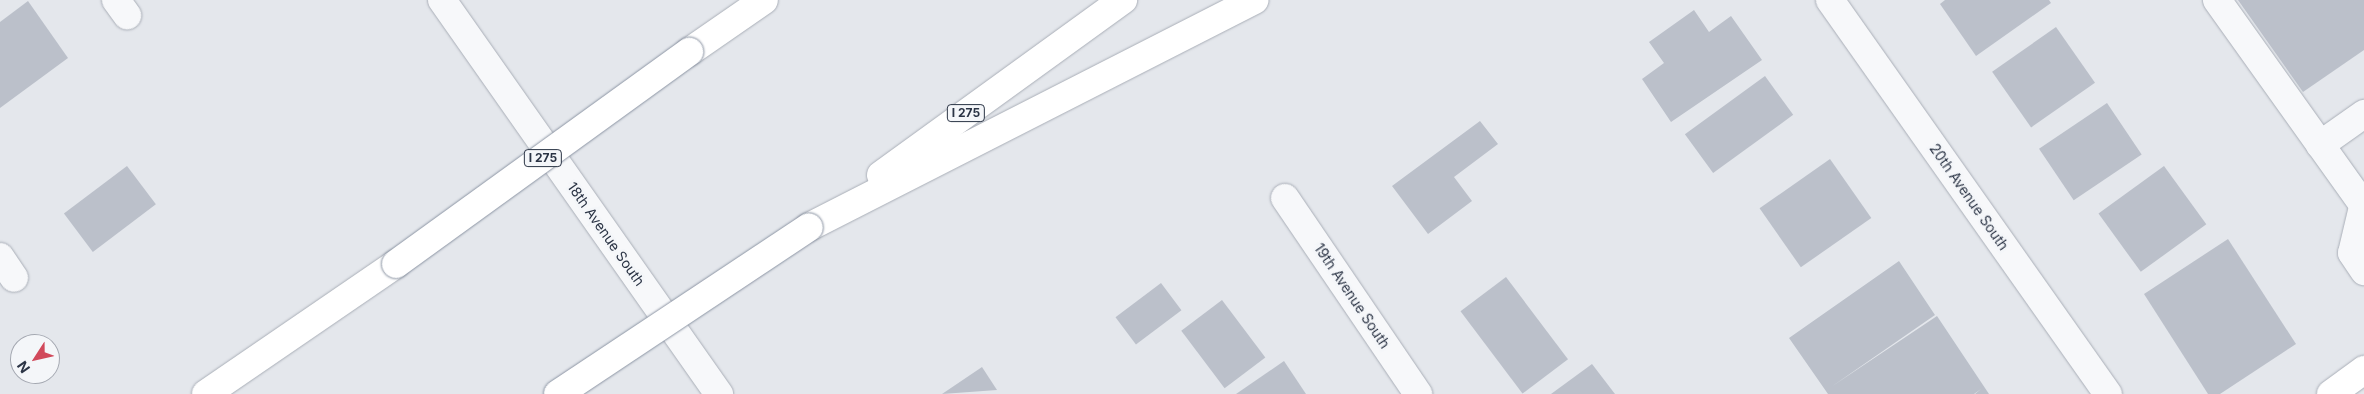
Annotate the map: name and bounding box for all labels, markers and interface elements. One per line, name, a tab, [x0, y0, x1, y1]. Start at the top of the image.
road number: I 275	[946, 104, 986, 122]
street label: 20th Avenue South	[1926, 141, 2012, 253]
road number: I 275	[523, 148, 563, 168]
street label: 18th Avenue South	[564, 179, 648, 289]
street label: 19th Avenue South	[1311, 240, 1393, 352]
north arrow	[10, 334, 60, 384]
text: N	[13, 358, 33, 377]

